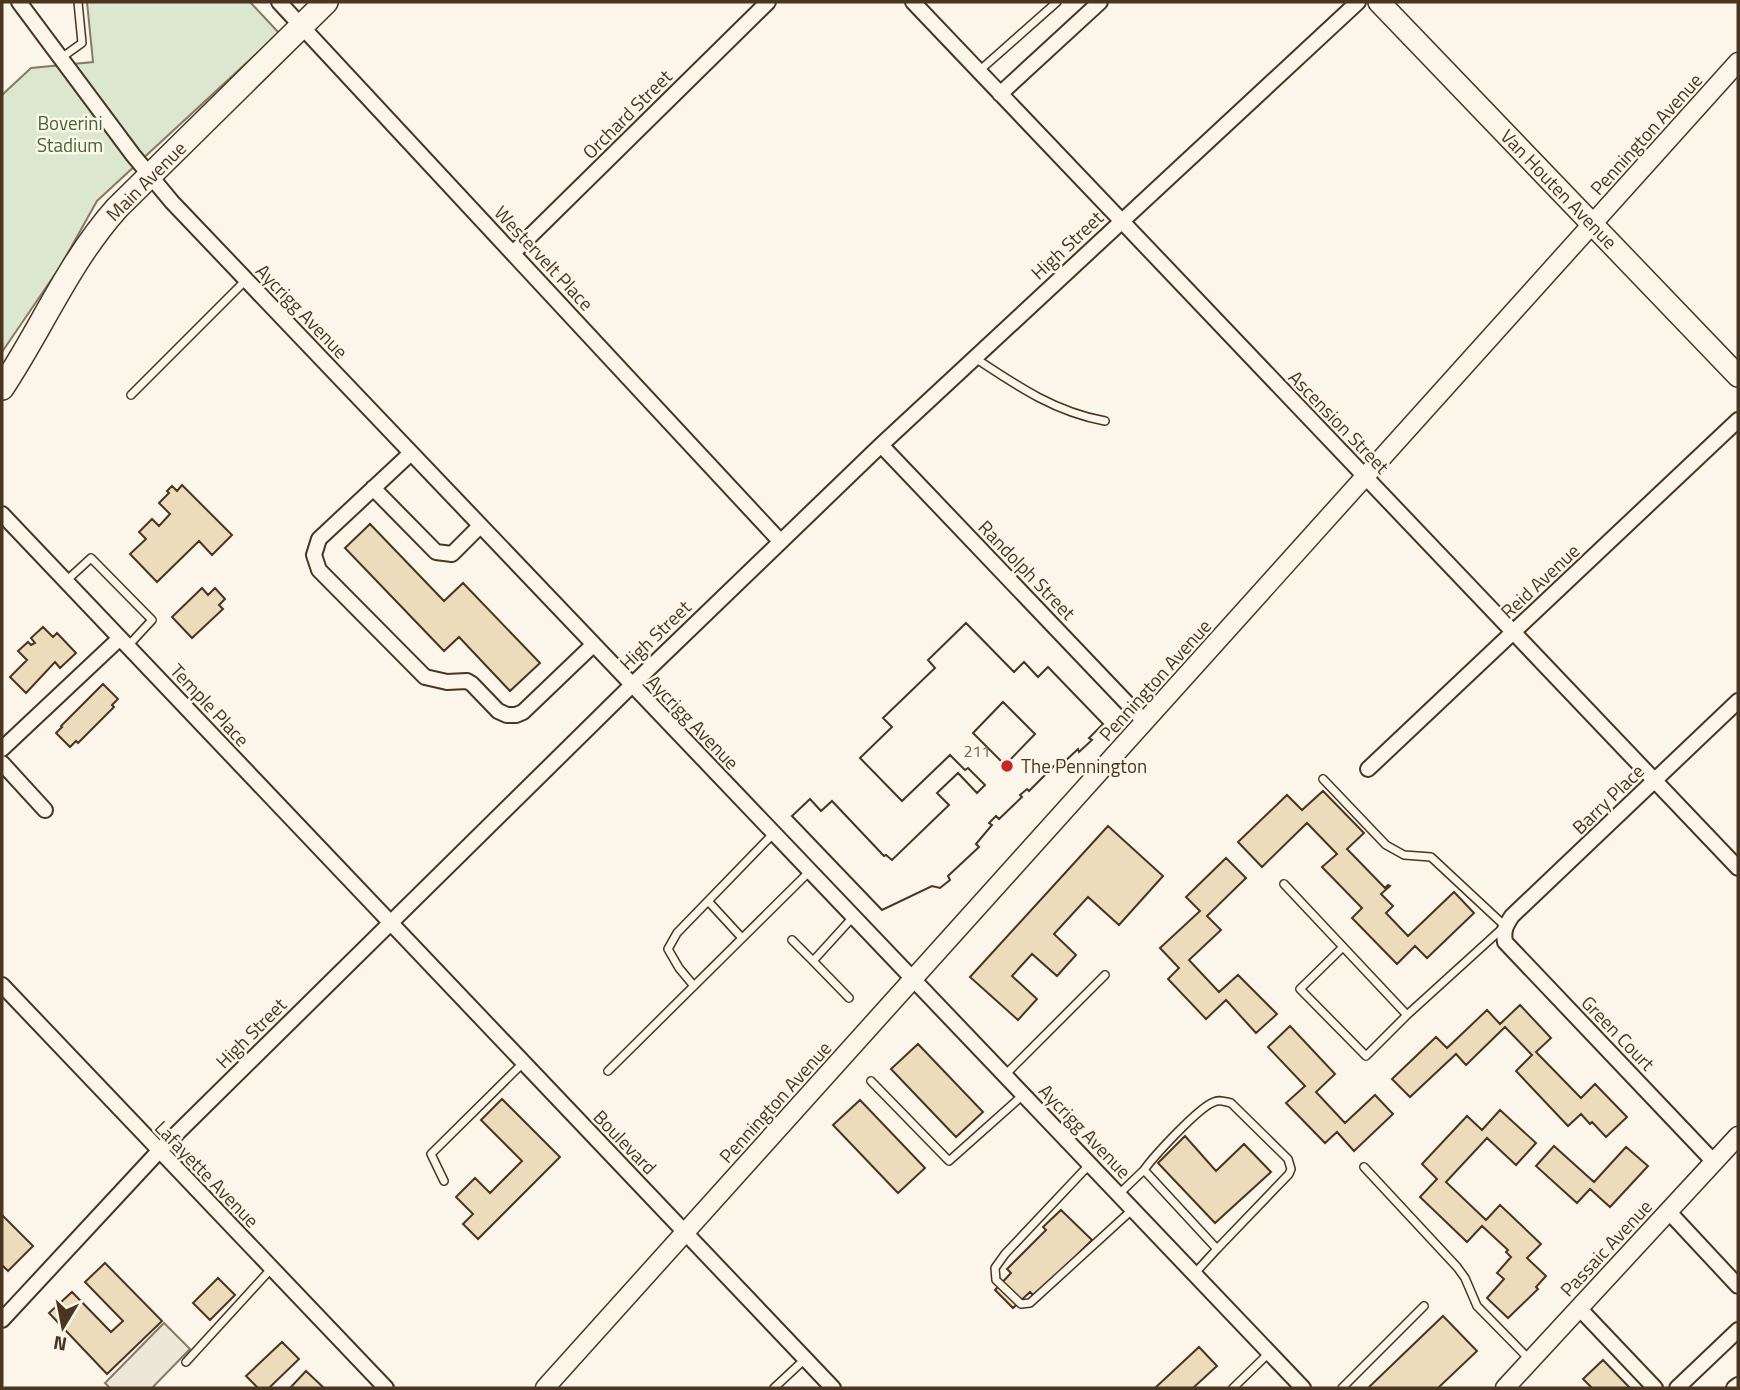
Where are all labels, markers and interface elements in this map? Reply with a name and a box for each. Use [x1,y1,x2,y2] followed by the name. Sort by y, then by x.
[575,62,678,165] street label: Orchard Street
[1583,66,1709,201] street label: Pennington Avenue
[37,108,103,159] park label: Boverini Stadium
[1494,122,1624,255] street label: Van Houten Avenue
[99,134,192,227] street label: Main Avenue
[488,199,601,317] street label: Westervelt Place
[1024,203,1110,286] street label: High Street
[250,257,355,365] street label: Aycrigg Avenue
[1282,363,1397,480] street label: Ascension Street
[972,513,1083,626] street label: Randolph Street
[1494,536,1586,625] street label: Reid Avenue
[612,593,697,676] street label: High Street
[1092,612,1218,747] street label: Pennington Avenue
[164,656,257,753] street label: Temple Place
[641,668,746,776] street label: Aycrigg Avenue
[964,739,990,763] house number: 211
[1021,751,1147,780] place label: The Pennington
[1565,757,1650,841] street label: Barry Place
[999,758,1015,774] marker: The Pennington
[1575,988,1662,1077] street label: Green Court
[209,990,293,1075] street label: High Street
[712,1034,838,1169] street label: Pennington Avenue
[1033,1077,1138,1185] street label: Aycrigg Avenue
[587,1103,664,1181] street label: Boulevard
[148,1113,266,1234] street label: Lafayette Avenue
[1553,1192,1659,1303] street label: Passaic Avenue
[28,1292,98,1362] north arrow
[51,1329,69,1360] text: N

